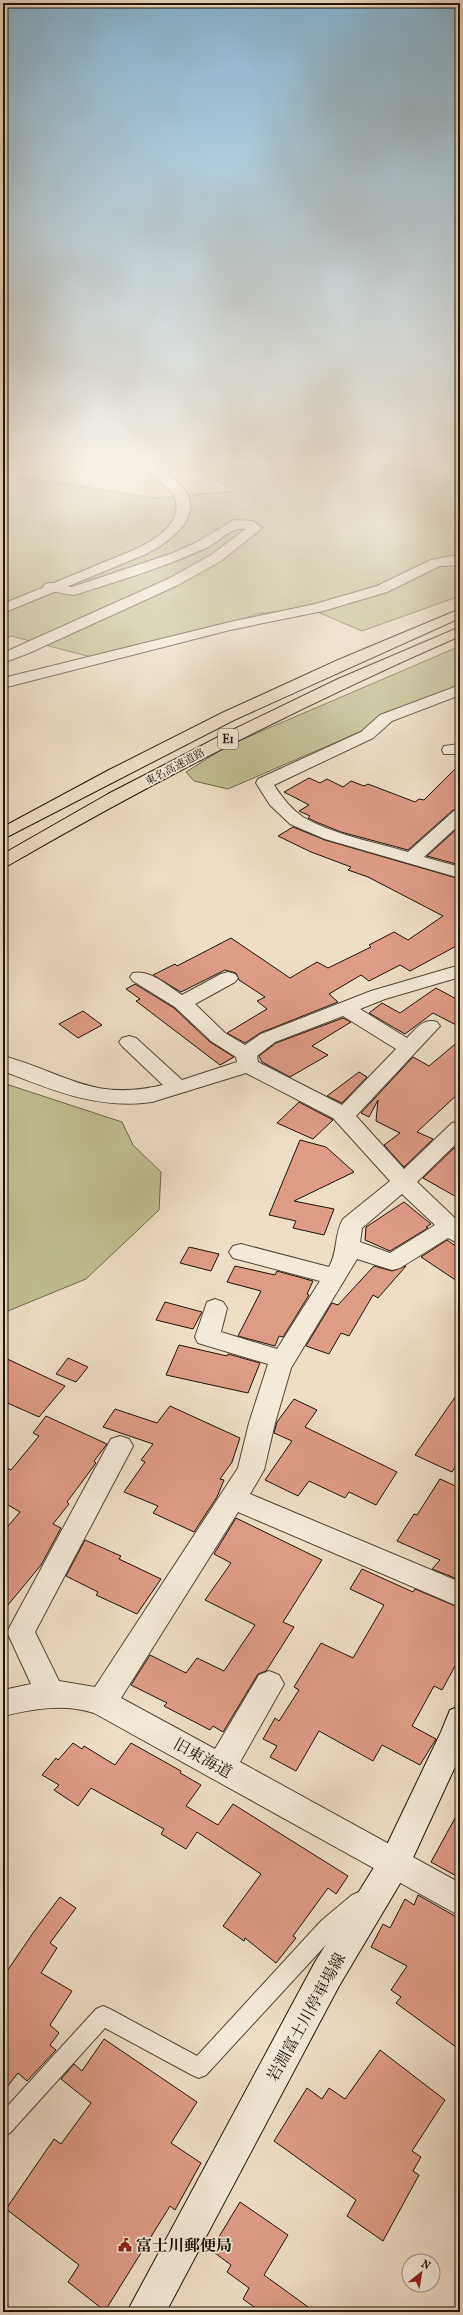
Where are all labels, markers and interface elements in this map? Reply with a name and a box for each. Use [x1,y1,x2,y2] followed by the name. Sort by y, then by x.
[218,729,238,749] road number: E1
[143,746,207,788] street label: 東名高速道路
[170,1734,236,1782] street label: 旧東海道
[263,1949,349,2085] street label: 岩淵富士川停車場線
[136,2236,232,2255] place label: 富士川郵便局
[117,2237,133,2253] public building icon: 富士川郵便局
[401,2253,441,2293] north arrow
[419,2257,433,2273] text: N

